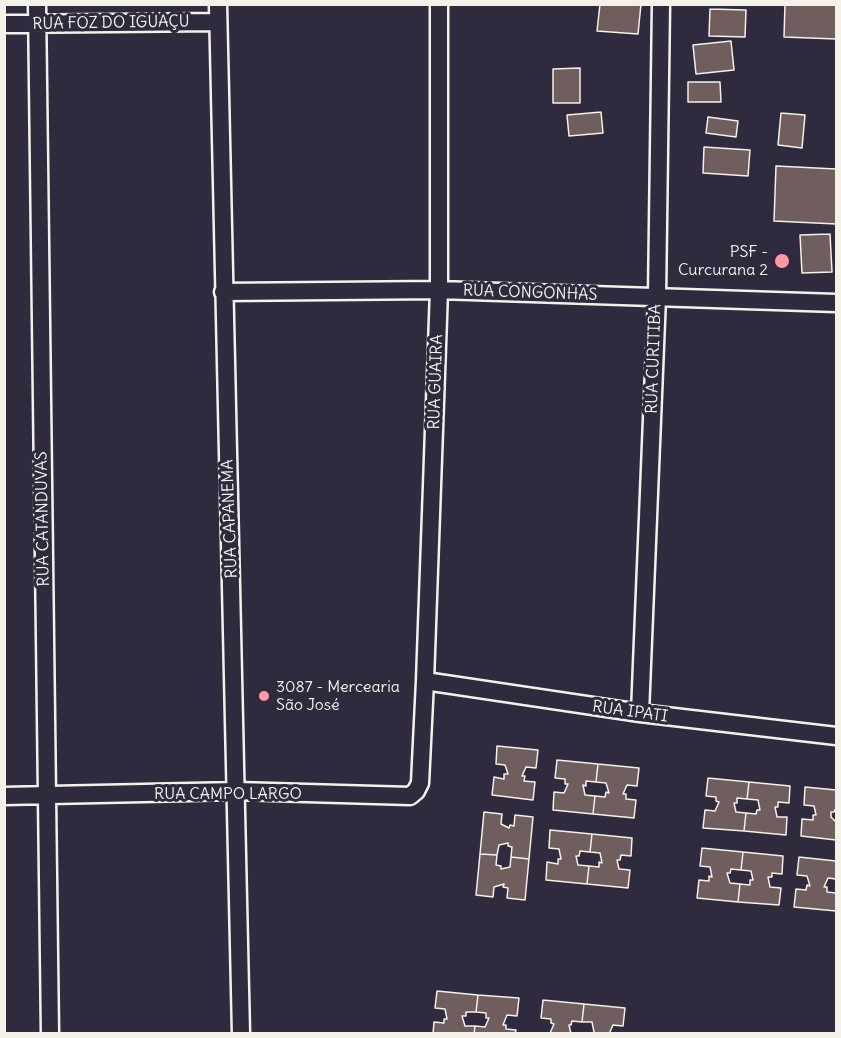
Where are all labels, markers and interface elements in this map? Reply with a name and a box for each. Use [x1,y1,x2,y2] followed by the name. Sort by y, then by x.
[32,12,190,34] street label: RUA FOZ DO IGUAÇU
[678,242,768,280] place label: PSF - Curcurana 2
[773,252,791,270] marker: PSF - Curcurana 2
[462,281,598,305] street label: RUA CONGONHAS
[642,304,666,414] street label: RUA CURITIBA
[425,334,447,430] street label: RUA GUAIRA
[32,451,54,587] street label: RUA CATANDUVAS
[218,459,242,579] street label: RUA CAPANEMA
[276,677,400,715] place label: 3087 - Mercearia São José
[257,689,271,703] marker: 3087 - Mercearia São José
[591,697,669,727] street label: RUA IPATI
[154,784,302,804] street label: RUA CAMPO LARGO

